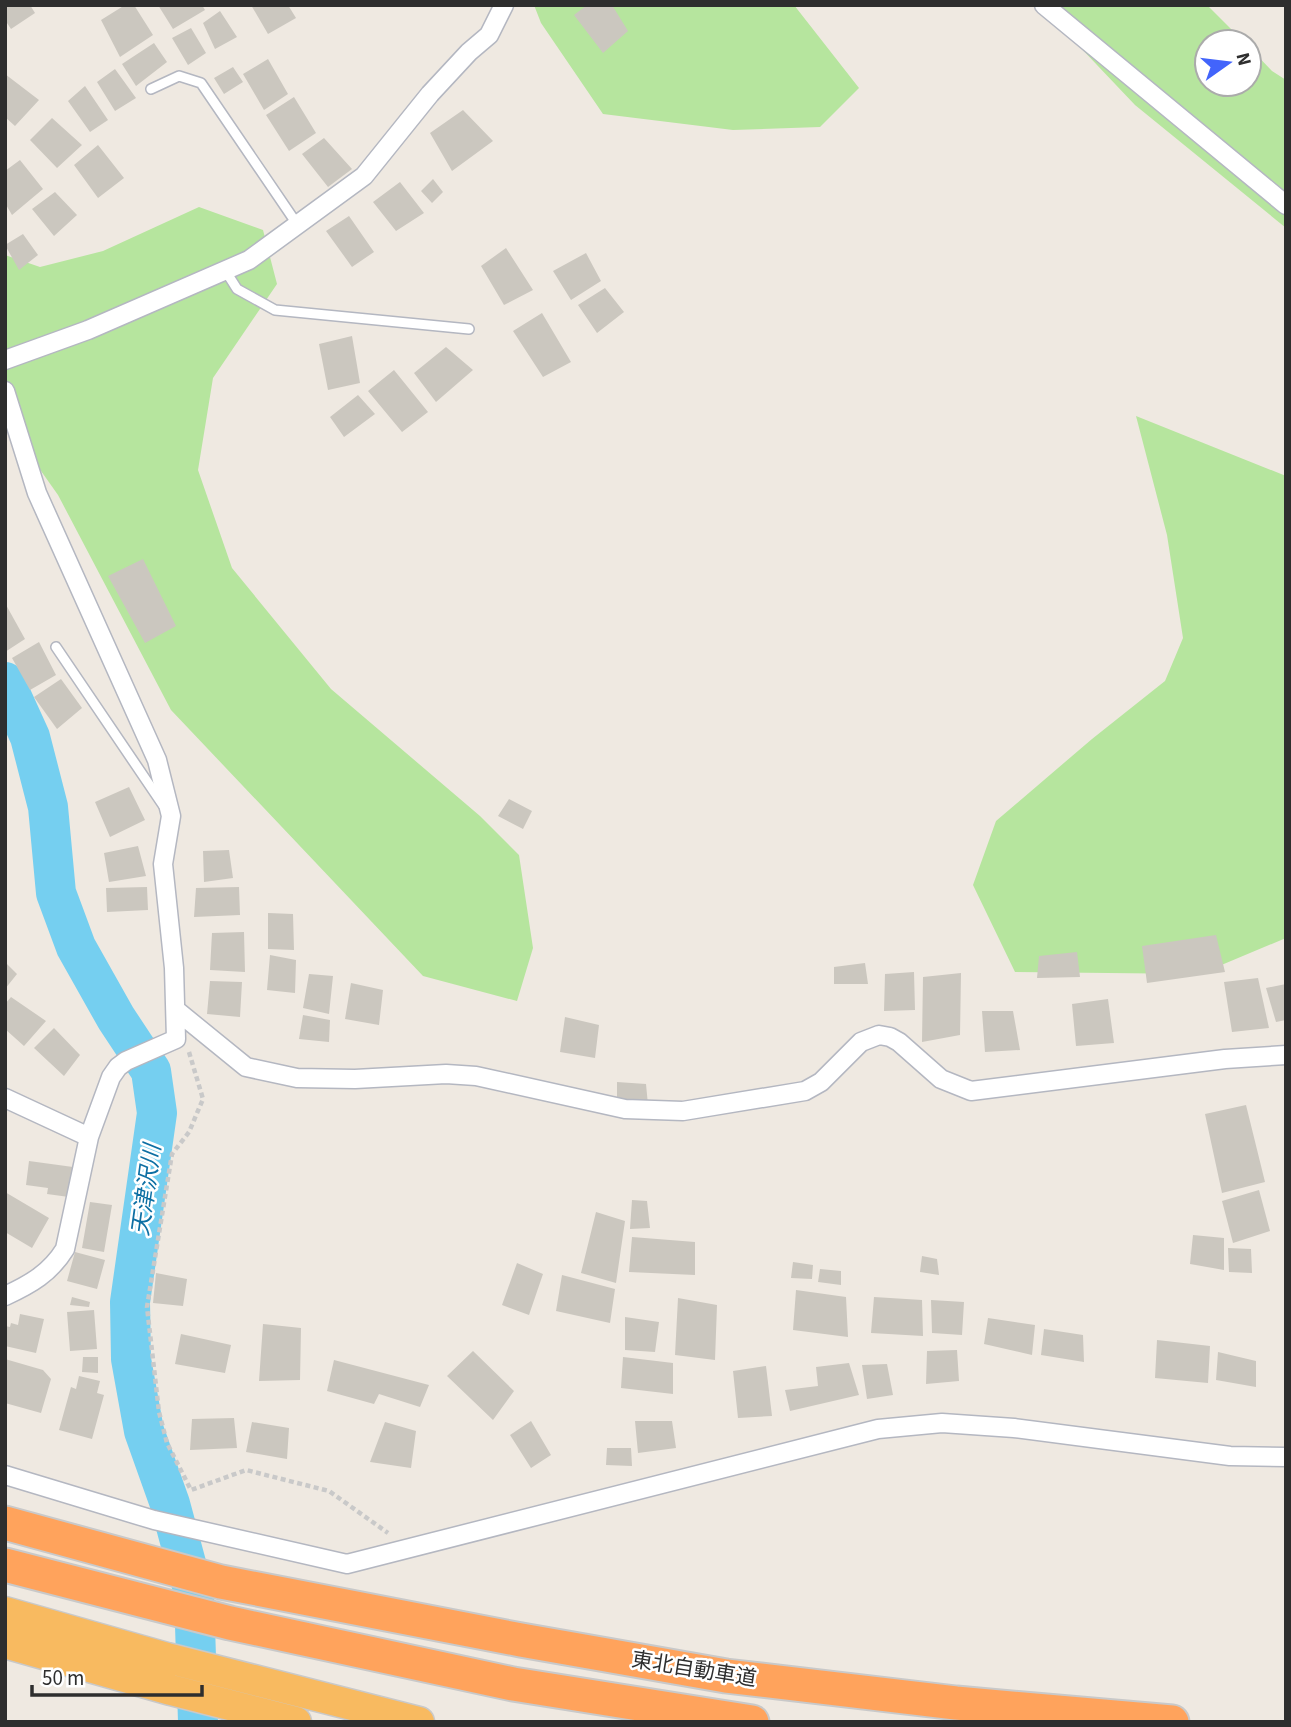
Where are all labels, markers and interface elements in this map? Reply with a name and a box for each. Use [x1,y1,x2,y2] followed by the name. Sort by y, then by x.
[1193,28,1263,98] north arrow
[1228,50,1258,69] text: N
[124,1139,170,1238] water label: 天津沢川
[629,1644,759,1694] street label: 東北自動車道
[32,1654,201,1698] scale bar
[42,1663,84,1693] text: 50 m

